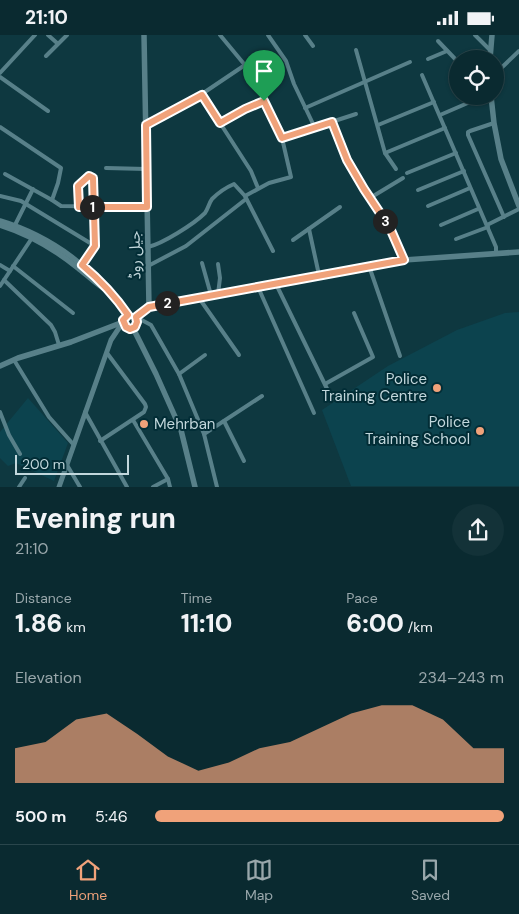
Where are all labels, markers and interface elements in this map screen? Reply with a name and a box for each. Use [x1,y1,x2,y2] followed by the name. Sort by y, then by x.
[25,5,68,30] text: 21:10
[243,50,285,101] pin
[449,50,504,105] map controls
[449,50,504,105] button: locate
[250,57,278,85] icon: arrive
[80,195,104,219] pin: 1
[90,198,95,216] text: 1
[372,209,398,233] pin: 3
[381,212,390,230] text: 3
[125,230,145,280] street label: جیل روڈ
[154,291,180,315] pin: 2
[163,294,172,312] text: 2
[321,369,427,406] place label: Police Training Centre
[431,382,443,394] marker: Police Training Centre
[365,412,470,449] place label: Police Training School
[154,414,215,434] place label: Mehrban
[138,418,150,430] marker: Mehrban
[474,425,486,437] marker: Police Training School
[15,452,129,475] scale bar
[22,455,65,473] text: 200 m
[15,500,176,537] text: Evening run
[452,504,504,556] button: share
[15,538,48,559] text: 21:10
[15,589,72,607] text: Distance
[181,589,212,607] text: Time
[346,589,378,607] text: Pace
[15,607,62,640] text: 1.86
[181,607,232,640] text: 11:10
[346,607,404,640] text: 6:00
[62,618,86,636] text: km
[404,618,433,636] text: /km
[15,667,82,688] text: Elevation
[418,667,504,688] text: 234–243 m
[15,806,66,827] text: 500 m
[95,806,128,827] text: 5:46
[69,856,107,904] tab: Home
[245,856,273,904] tab: Map
[411,856,450,904] tab: Saved

